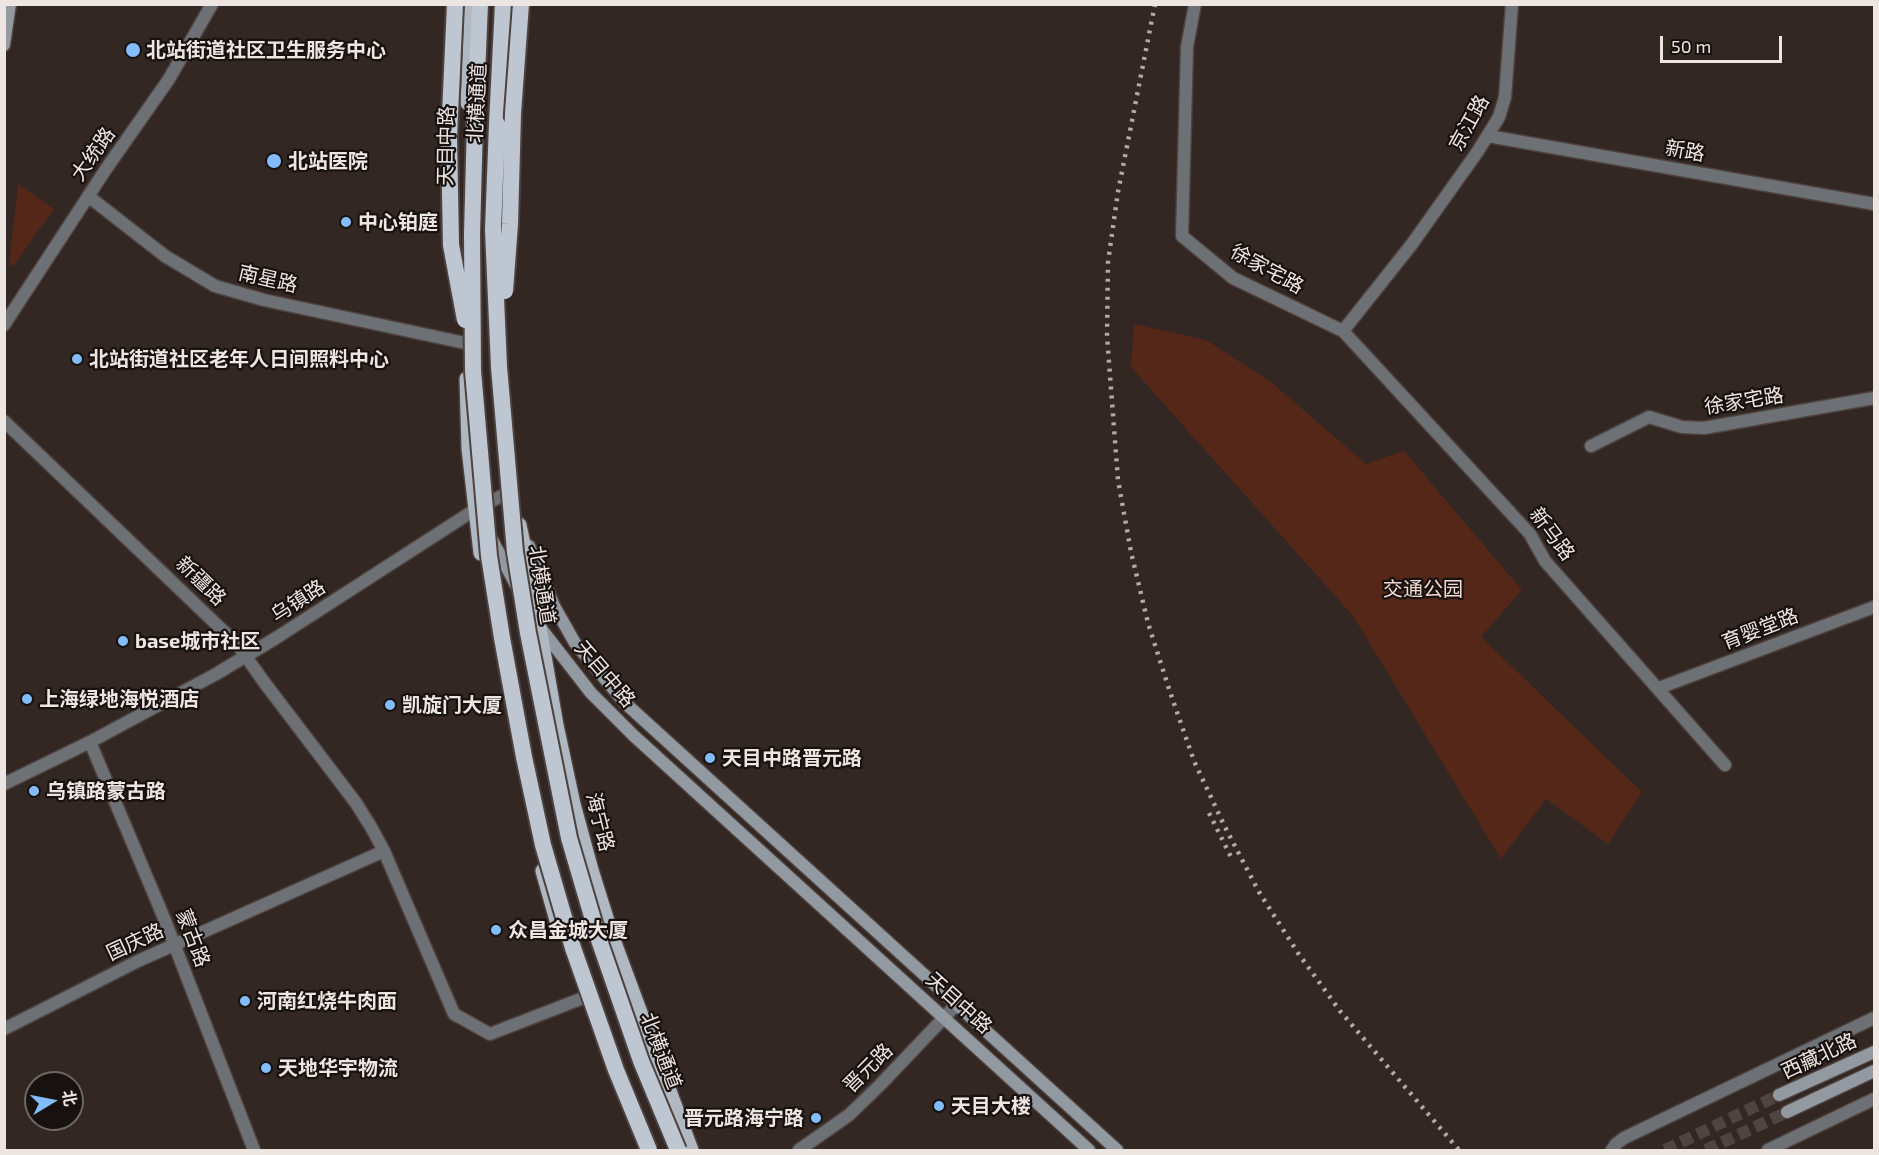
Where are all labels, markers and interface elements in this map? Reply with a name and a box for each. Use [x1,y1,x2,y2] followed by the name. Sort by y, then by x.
[1663,24,1784,62] scale bar
[1671,35,1711,57] text: 50 m
[146,38,386,62] place label: 北站街道社区卫生服务中心
[124,41,142,59] marker: 北站街道社区卫生服务中心
[463,62,491,144] street label: 北横通道
[1444,91,1494,155] street label: 京江路
[433,106,459,186] street label: 天目中路
[66,123,120,185] street label: 大统路
[1663,136,1707,166] street label: 新路
[288,149,368,173] place label: 北站医院
[265,152,283,170] marker: 北站医院
[358,210,438,234] place label: 中心铂庭
[339,215,353,229] marker: 中心铂庭
[1226,239,1308,299] street label: 徐家宅路
[236,261,300,297] street label: 南星路
[89,347,389,371] place label: 北站街道社区老年人日间照料中心
[70,352,84,366] marker: 北站街道社区老年人日间照料中心
[1703,383,1785,419] street label: 徐家宅路
[1524,503,1580,565] street label: 新马路
[524,544,560,626] street label: 北横通道
[171,552,231,610] street label: 新疆路
[266,575,330,627] street label: 乌镇路
[1383,577,1463,601] park label: 交通公园
[1718,603,1802,655] street label: 育婴堂路
[135,629,260,653] place label: base城市社区
[116,634,130,648] marker: base城市社区
[570,636,640,712] street label: 天目中路
[39,687,199,711] place label: 上海绿地海悦酒店
[20,692,34,706] marker: 上海绿地海悦酒店
[402,693,502,717] place label: 凯旋门大厦
[383,698,397,712] marker: 凯旋门大厦
[722,746,862,770] place label: 天目中路晋元路
[703,751,717,765] marker: 天目中路晋元路
[46,779,166,803] place label: 乌镇路蒙古路
[27,784,41,798] marker: 乌镇路蒙古路
[581,790,619,854] street label: 海宁路
[171,906,215,970] street label: 蒙古路
[103,918,167,966] street label: 国庆路
[508,918,628,942] place label: 众昌金城大厦
[489,923,503,937] marker: 众昌金城大厦
[921,967,997,1039] street label: 天目中路
[257,989,397,1013] place label: 河南红烧牛肉面
[238,994,252,1008] marker: 河南红烧牛肉面
[635,1009,687,1093] street label: 北横通道
[1778,1028,1860,1084] street label: 西藏北路
[838,1038,898,1098] street label: 晋元路
[278,1056,398,1080] place label: 天地华宇物流
[259,1061,273,1075] marker: 天地华宇物流
[24,1071,84,1131] north arrow
[60,1089,81,1108] text: 北
[951,1094,1031,1118] place label: 天目大楼
[932,1099,946,1113] marker: 天目大楼
[684,1106,804,1130] place label: 晋元路海宁路
[809,1111,823,1125] marker: 晋元路海宁路

